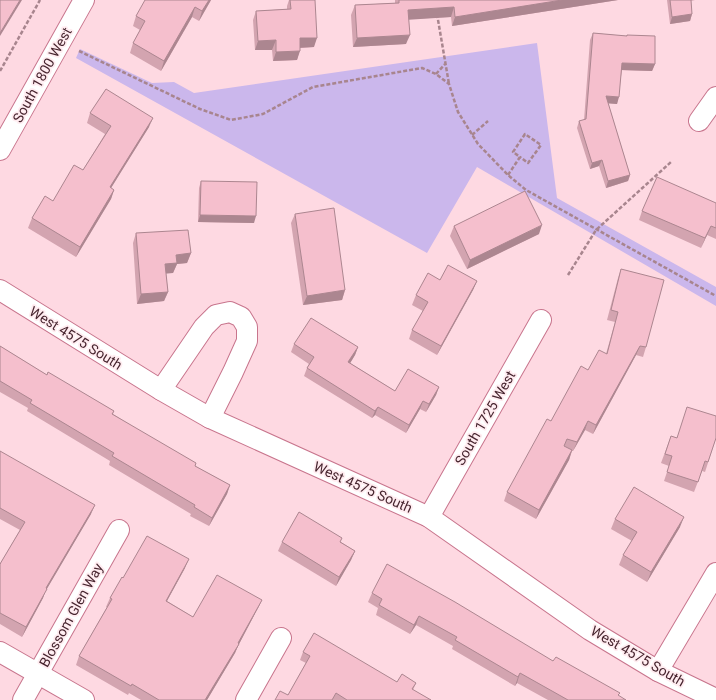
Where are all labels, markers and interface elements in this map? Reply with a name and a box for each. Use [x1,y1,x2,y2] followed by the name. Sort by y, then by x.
[9,24,75,125] street label: South 1800 West
[27,303,125,373] street label: West 4575 South
[452,368,519,468] street label: South 1725 West
[311,458,415,516] street label: West 4575 South
[36,560,106,670] street label: Blossom Glen Way
[588,623,688,689] street label: West 4575 South

